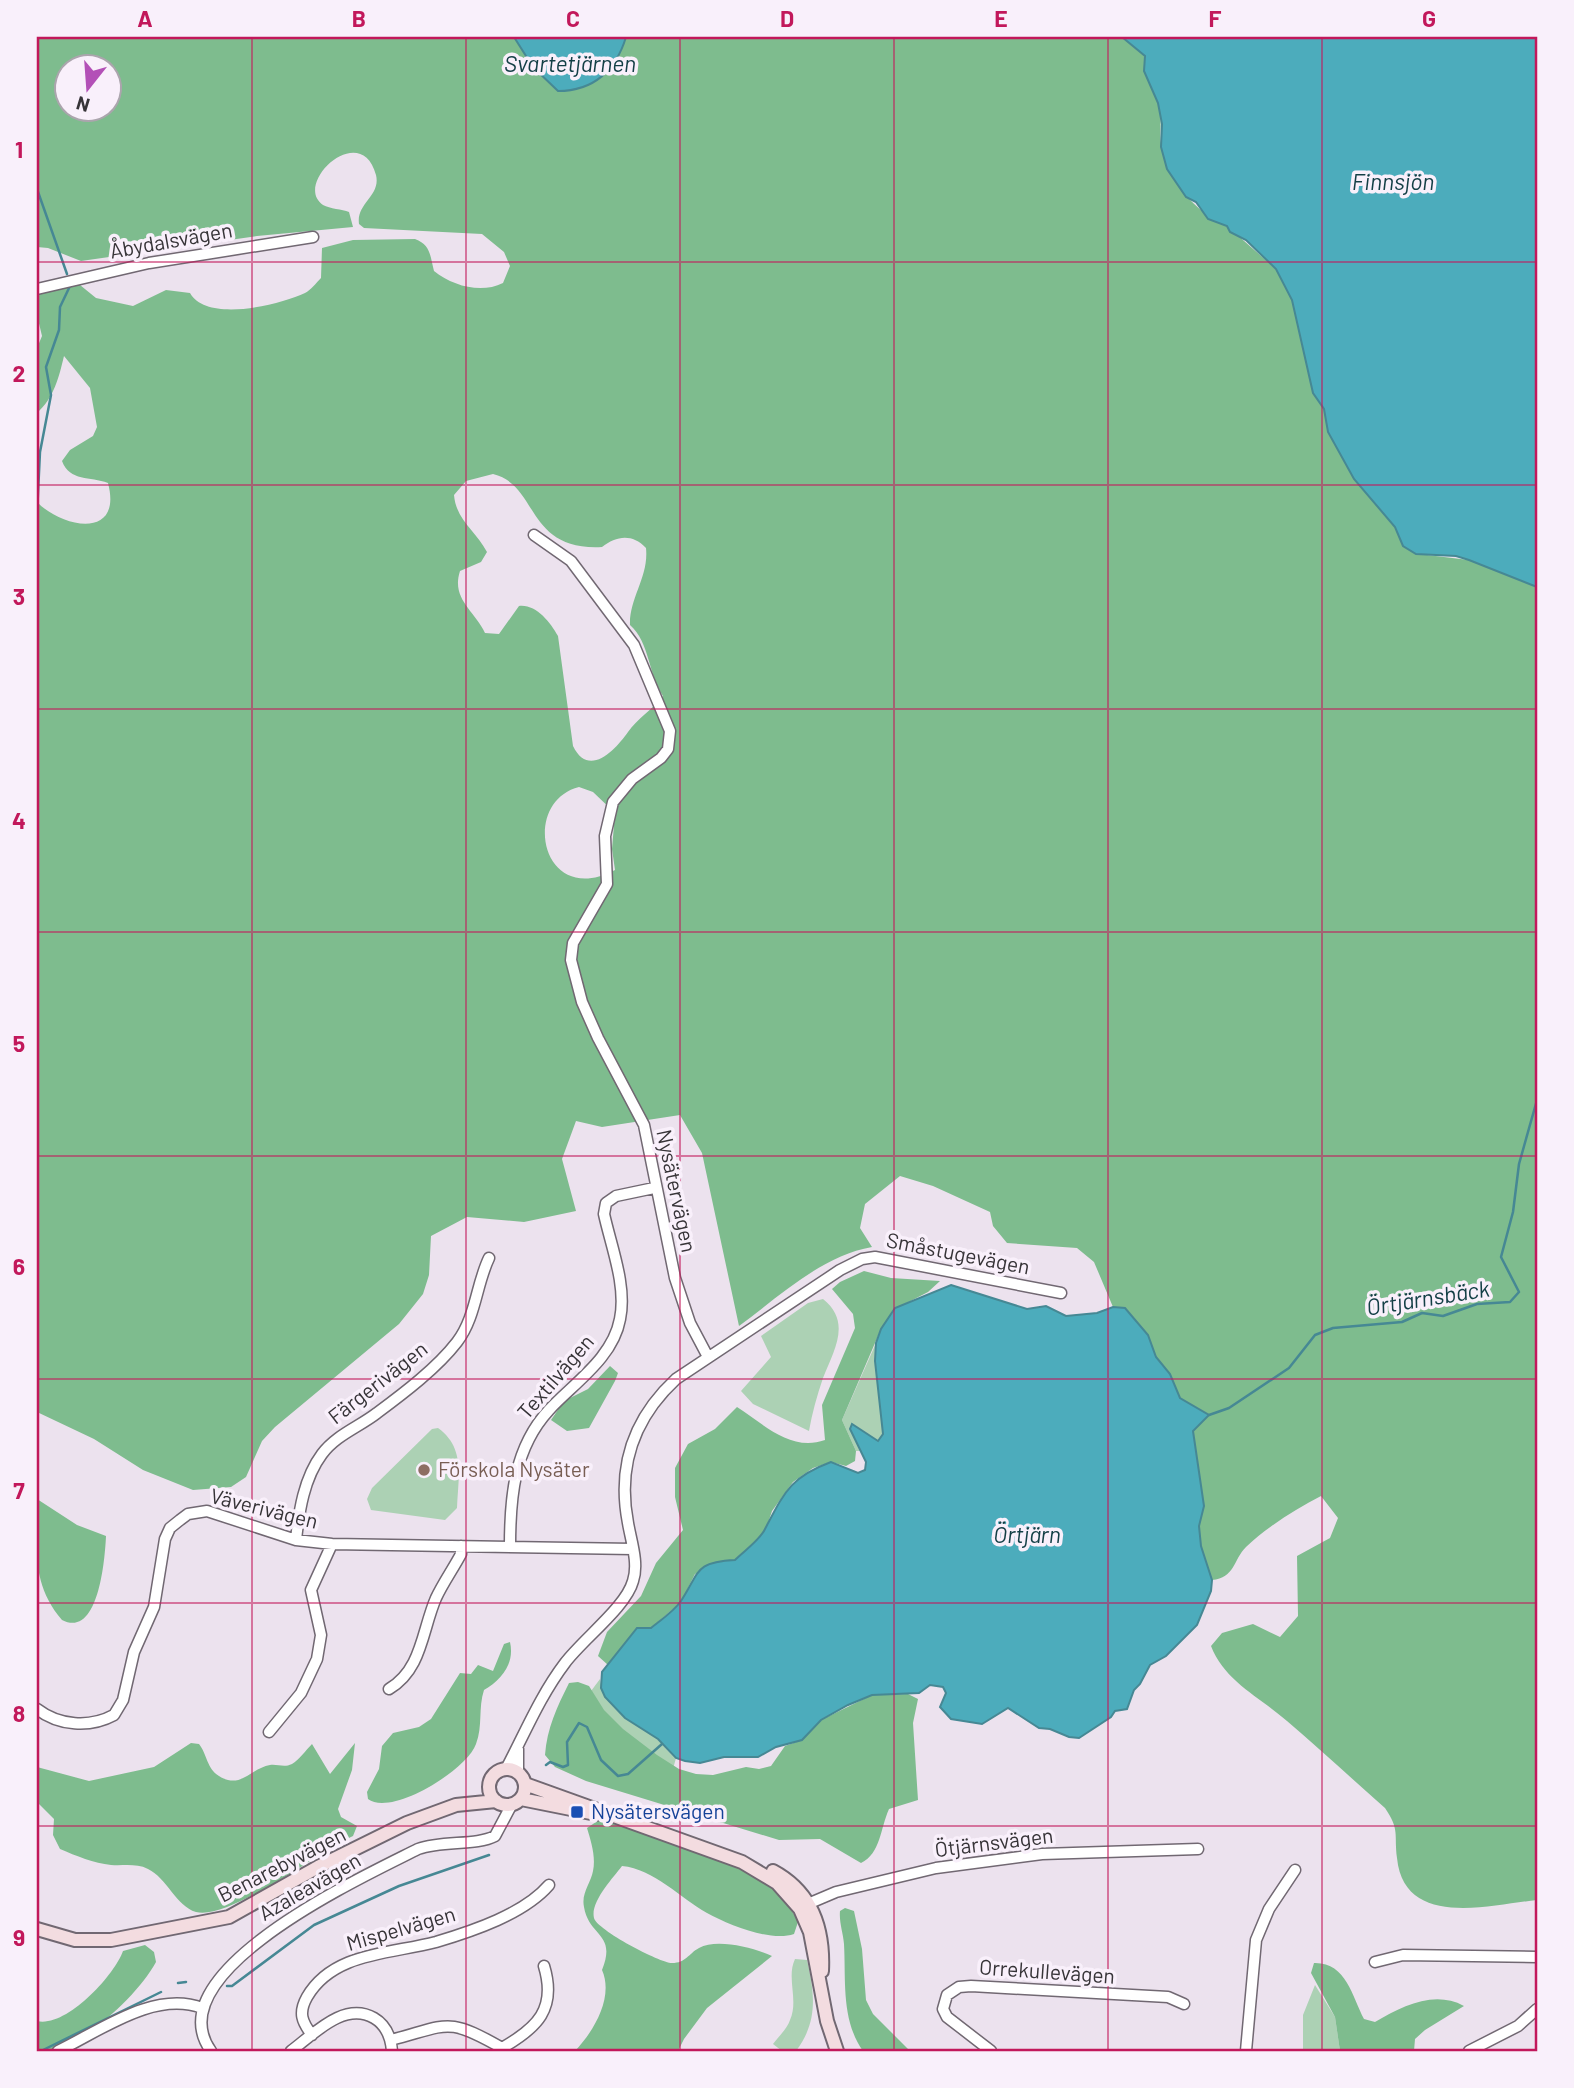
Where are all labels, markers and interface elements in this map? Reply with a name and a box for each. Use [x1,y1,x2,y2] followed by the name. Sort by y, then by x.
[137,4,153,32] text: A
[352,4,366,32] text: B
[566,4,580,32] text: C
[780,4,794,32] text: D
[994,4,1008,32] text: E
[1209,4,1222,32] text: F
[1422,4,1436,32] text: G
[504,49,636,77] water label: Svartetjärnen
[52,52,122,122] north arrow
[73,92,92,118] text: N
[15,135,23,163] text: 1
[1352,167,1434,195] water label: Finnsjön
[107,216,234,263] street label: Åbydalsvägen
[13,359,25,387] text: 2
[13,582,25,610] text: 3
[12,806,26,834] text: 4
[13,1029,25,1057] text: 5
[652,1127,703,1254] street label: Nysätervägen
[884,1226,1032,1279] street label: Småstugevägen
[13,1252,25,1280] text: 6
[1364,1273,1491,1321] water label: Örtjärnsbäck
[512,1329,598,1423] street label: Textilvägen
[322,1335,432,1428] street label: Färgerivägen
[438,1456,590,1481] place label: Förskola Nysäter
[416,1462,432,1478] marker: Förskola Nysäter
[13,1476,25,1504] text: 7
[208,1482,321,1533] street label: Väverivägen
[993,1520,1061,1548] water label: Örtjärn
[13,1699,25,1727] text: 8
[591,1798,725,1823] place label: Nysätersvägen
[569,1804,585,1820] marker: Nysätersvägen
[213,1821,350,1907] street label: Benarebyvägen
[933,1822,1054,1861] street label: Ötjärnsvägen
[254,1846,365,1925] street label: Azaleavägen
[343,1900,458,1955] street label: Mispelvägen
[13,1923,25,1951] text: 9
[978,1953,1116,1988] street label: Orrekullevägen

